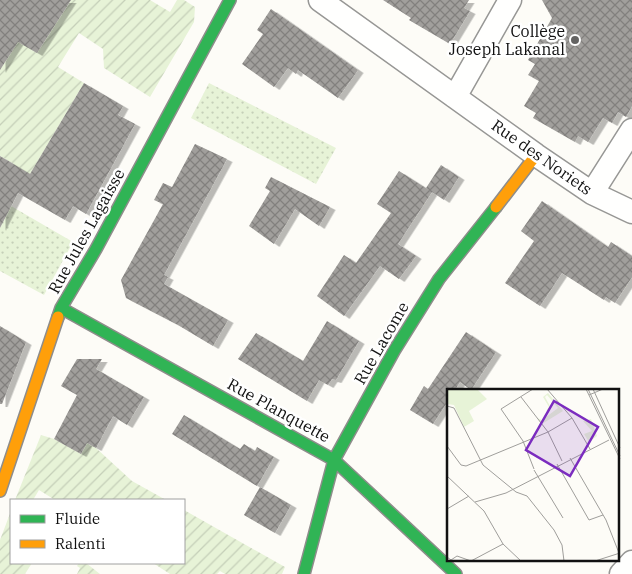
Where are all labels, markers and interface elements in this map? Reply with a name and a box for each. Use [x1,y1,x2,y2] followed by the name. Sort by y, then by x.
[449,21,565,59] place label: Collège Joseph Lakanal
[569,34,581,46] marker: Collège Joseph Lakanal
[488,115,596,199] street label: Rue des Noriets
[43,165,129,297] street label: Rue Jules Lagaisse
[349,298,413,388] street label: Rue Lacome
[224,374,334,446] street label: Rue Planquette
[447,389,620,562] inset map
[10,499,185,564] legend
[55,509,100,528] text: Fluide
[55,534,106,553] text: Ralenti

